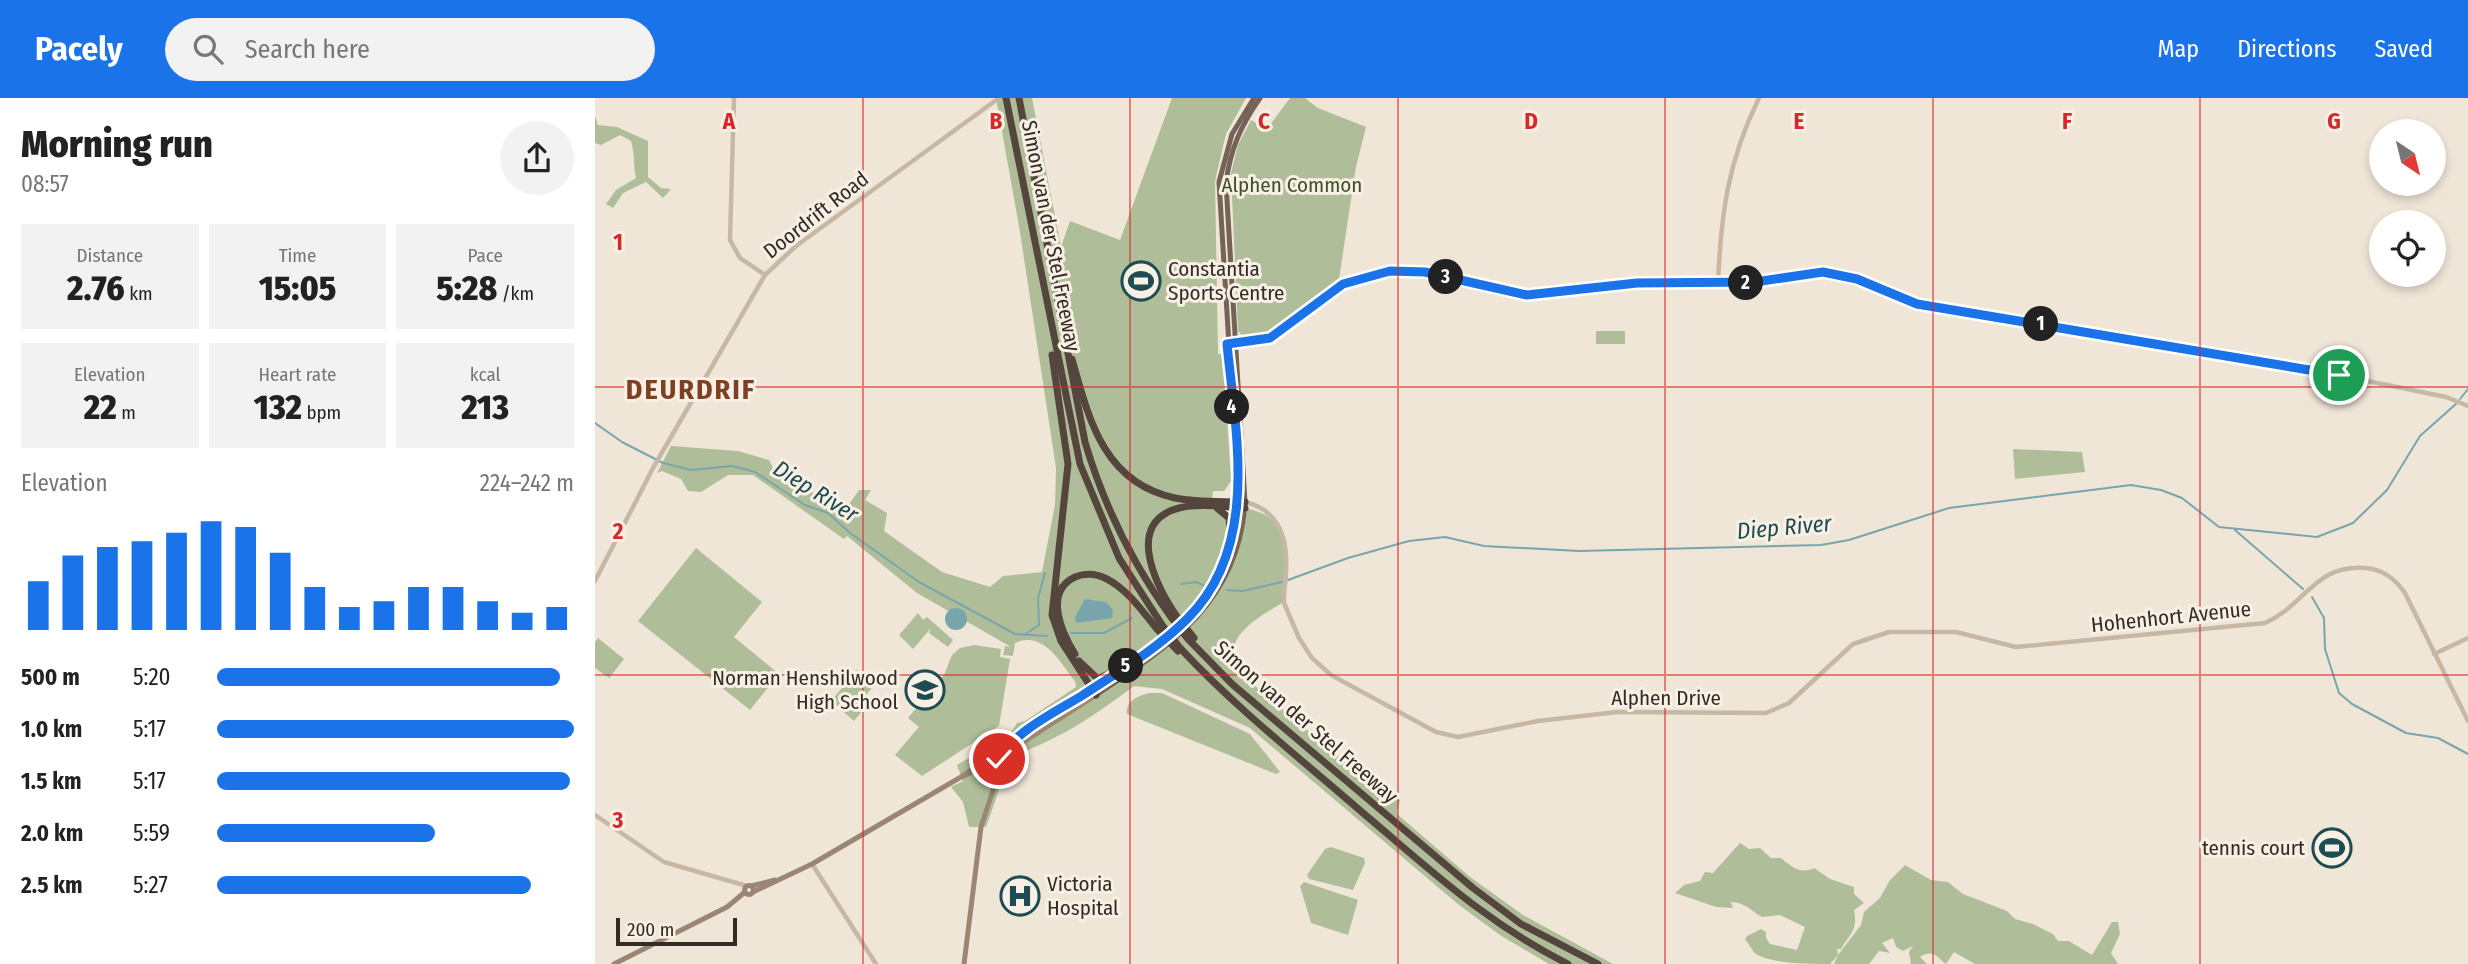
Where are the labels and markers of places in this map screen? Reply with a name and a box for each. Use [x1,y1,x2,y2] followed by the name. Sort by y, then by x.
[1168,256,1284,306] place label: Constantia Sports Centre
[1120,260,1162,302] sports icon: Constantia Sports Centre
[1429,260,1463,294] pin: 3
[1729,266,1763,300] pin: 2
[2023,306,2059,342] pin: 1
[2309,345,2369,405] pin
[1215,390,1249,424] pin: 4
[1109,648,1143,684] pin: 5
[712,665,898,715] place label: Norman Henshilwood High School
[904,669,946,711] school or university icon: Norman Henshilwood High School
[969,729,1029,789] pin
[2311,827,2353,869] sports icon: tennis court
[2202,835,2305,861] place label: tennis court
[1047,871,1119,921] place label: Victoria Hospital
[999,875,1041,917] hospital icon: Victoria Hospital

